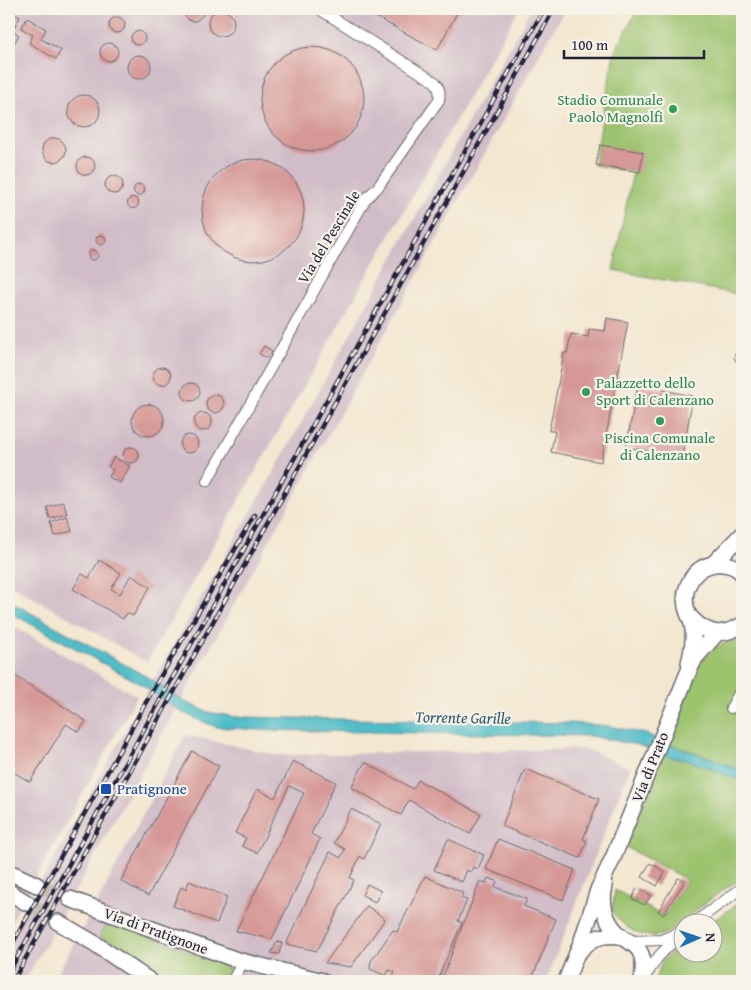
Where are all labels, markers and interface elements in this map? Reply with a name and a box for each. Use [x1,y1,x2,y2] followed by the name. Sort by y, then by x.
[564,28,704,60] scale bar
[571,34,609,55] text: 100 m
[557,89,663,127] place label: Stadio Comunale Paolo Magnolfi
[667,103,679,115] marker: Stadio Comunale Paolo Magnolfi
[292,186,365,287] street label: Via del Pescinale
[596,372,714,410] place label: Palazzetto dello Sport di Calenzano
[580,386,592,398] marker: Palazzetto dello Sport di Calenzano
[654,415,666,427] marker: Piscina Comunale di Calenzano
[605,427,715,465] place label: Piscina Comunale di Calenzano
[415,704,512,730] water label: Torrente Garille
[626,728,673,805] street label: Via di Prato
[117,778,187,799] place label: Pratignone
[99,782,113,796] marker: Pratignone
[101,902,211,959] street label: Via di Pratignone
[674,912,724,962] north arrow
[701,933,721,943] text: N

